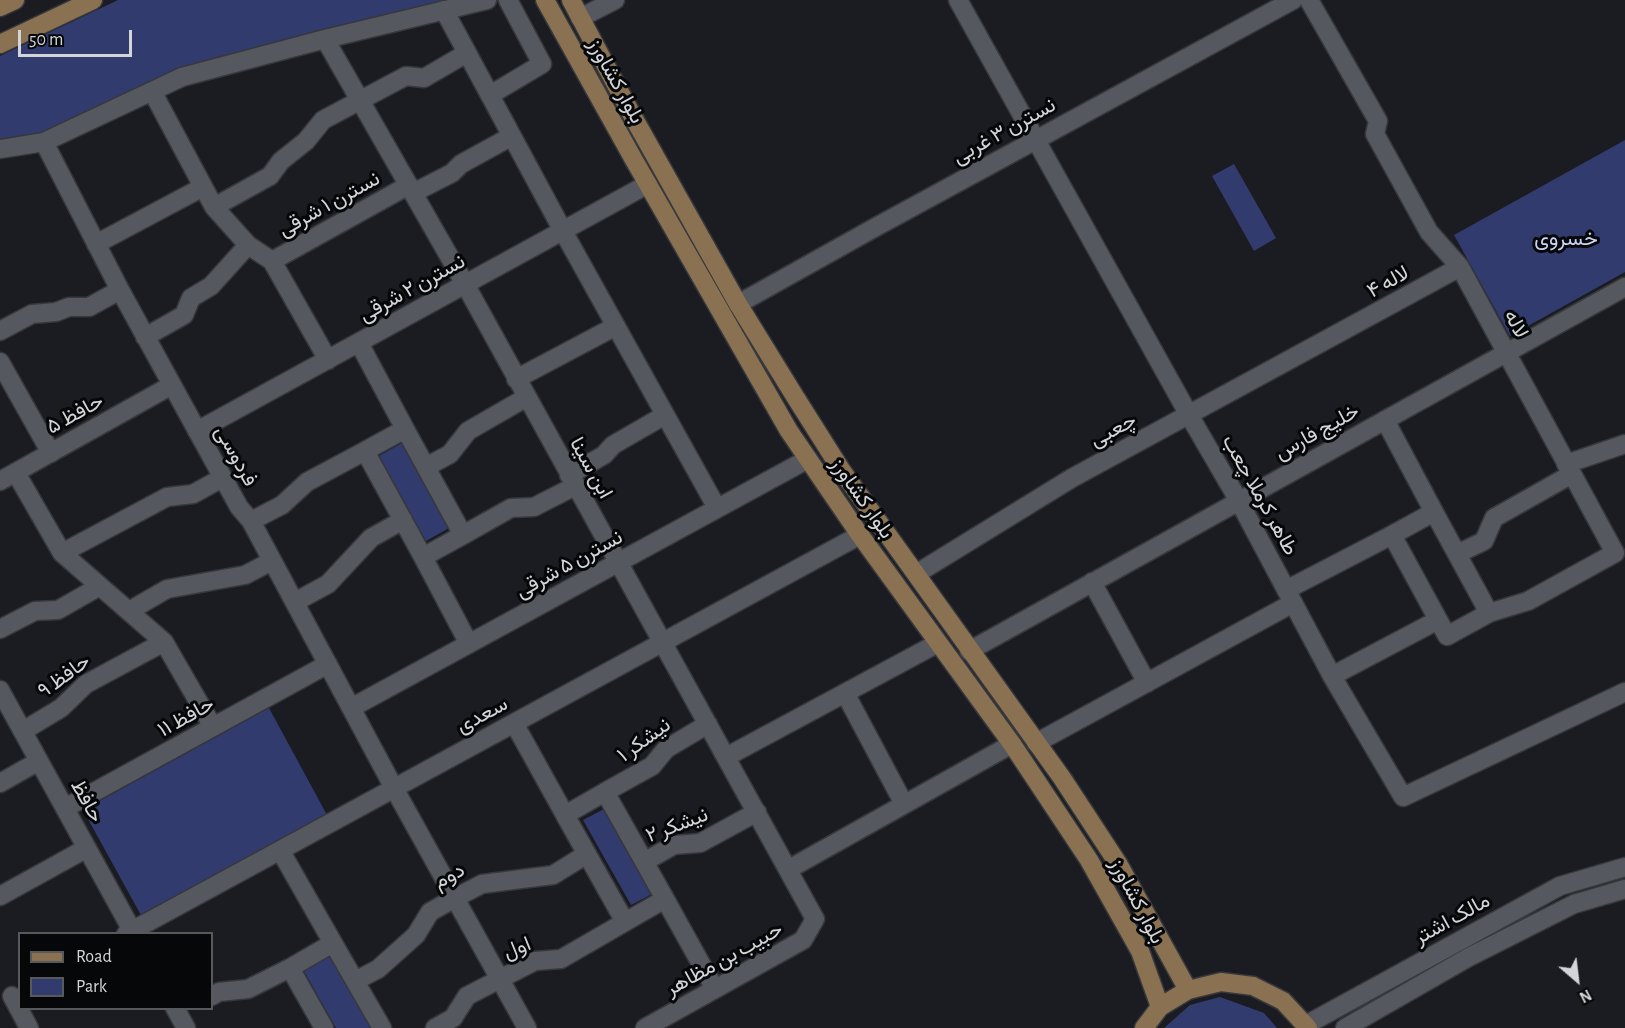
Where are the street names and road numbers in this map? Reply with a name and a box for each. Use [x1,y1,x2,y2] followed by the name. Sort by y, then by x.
[582,34,650,128] street label: بلوار کشاورز
[948,92,1060,170] street label: نسترن ۳ غربی
[274,166,384,242] street label: نسترن ۱ شرقی
[355,249,469,327] street label: نسترن ۲ شرقی
[1363,260,1413,304] street label: لاله ۴
[1498,305,1534,343] street label: لاله
[42,388,108,440] street label: حافظ ۵
[1270,398,1364,466] street label: خلیج فارس
[1085,407,1141,453] street label: چعبی
[209,421,263,491] street label: فردوسی
[1216,430,1304,560] street label: طاهر کرملا چعب
[564,433,618,503] street label: ابن سینا
[825,452,899,544] street label: بلوار کشاورز
[511,524,627,604] street label: نسترن ۵ شرقی
[33,649,95,703] street label: حافظ ۹
[153,691,219,743] street label: حافظ ۱۱
[452,691,512,739] street label: سعدی
[612,712,676,768] street label: نیشکر ۱
[65,775,109,827] street label: حافظ
[642,802,712,848] street label: نیشکر ۲
[1104,854,1170,948] street label: بلوار کشاورز
[429,857,469,895] street label: دوم
[1410,888,1494,950] street label: مالک اشتر
[661,916,787,1002] street label: حبیب بن مظاهر
[499,931,535,965] street label: اول

